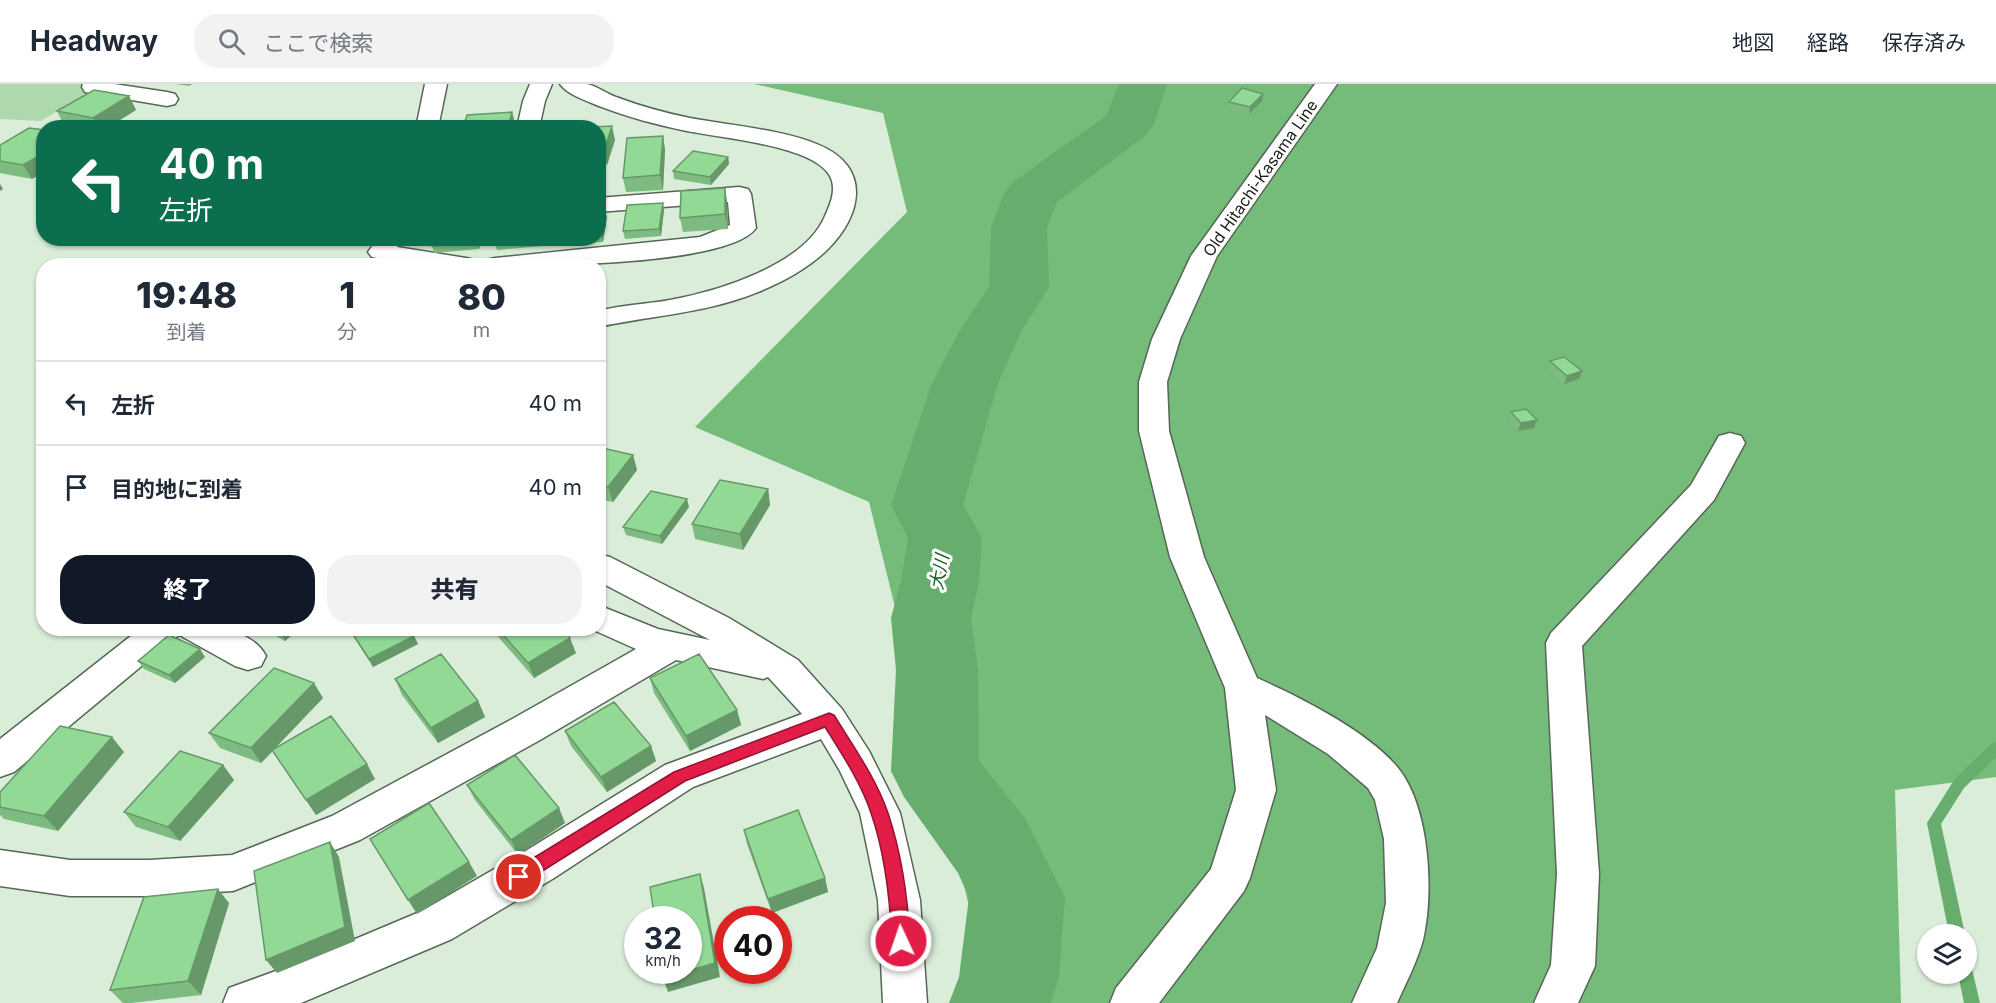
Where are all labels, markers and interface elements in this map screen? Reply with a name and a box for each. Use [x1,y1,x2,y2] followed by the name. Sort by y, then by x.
[194,14,614,68] search box
[30,24,158,58] text: Headway
[215,25,248,58] icon: search
[263,30,373,56] text: ここで検索
[1732,30,1774,55] text: 地図
[1807,30,1849,55] text: 経路
[1882,30,1966,55] text: 保存済み
[1198,96,1322,260] street label: Old Hitachi-Kasama Line
[159,138,264,189] text: 40 m
[60,144,138,222] icon: left
[159,194,213,227] text: 左折
[136,273,237,317] text: 19:48
[339,273,355,317] text: 1
[457,275,506,319] text: 80
[473,318,490,342] text: m
[167,320,207,344] text: 到着
[337,320,357,344] text: 分
[60,387,93,420] icon: left
[528,390,582,416] text: 40 m
[111,392,155,418] text: 左折
[60,471,93,504] icon: arrive
[528,474,582,500] text: 40 m
[111,476,243,502] text: 目的地に到着
[926,550,953,592] water label: 大川
[60,555,315,624] button: 終了
[327,555,582,624] button: 共有
[493,851,544,902] pin
[502,860,535,893] icon: arrive
[714,906,792,984] speed limit sign: 40
[869,909,933,973] position arrow
[644,920,682,956] text: 32
[1917,924,1977,984] map controls
[1917,924,1977,984] button: layers
[645,951,681,970] text: km/h

